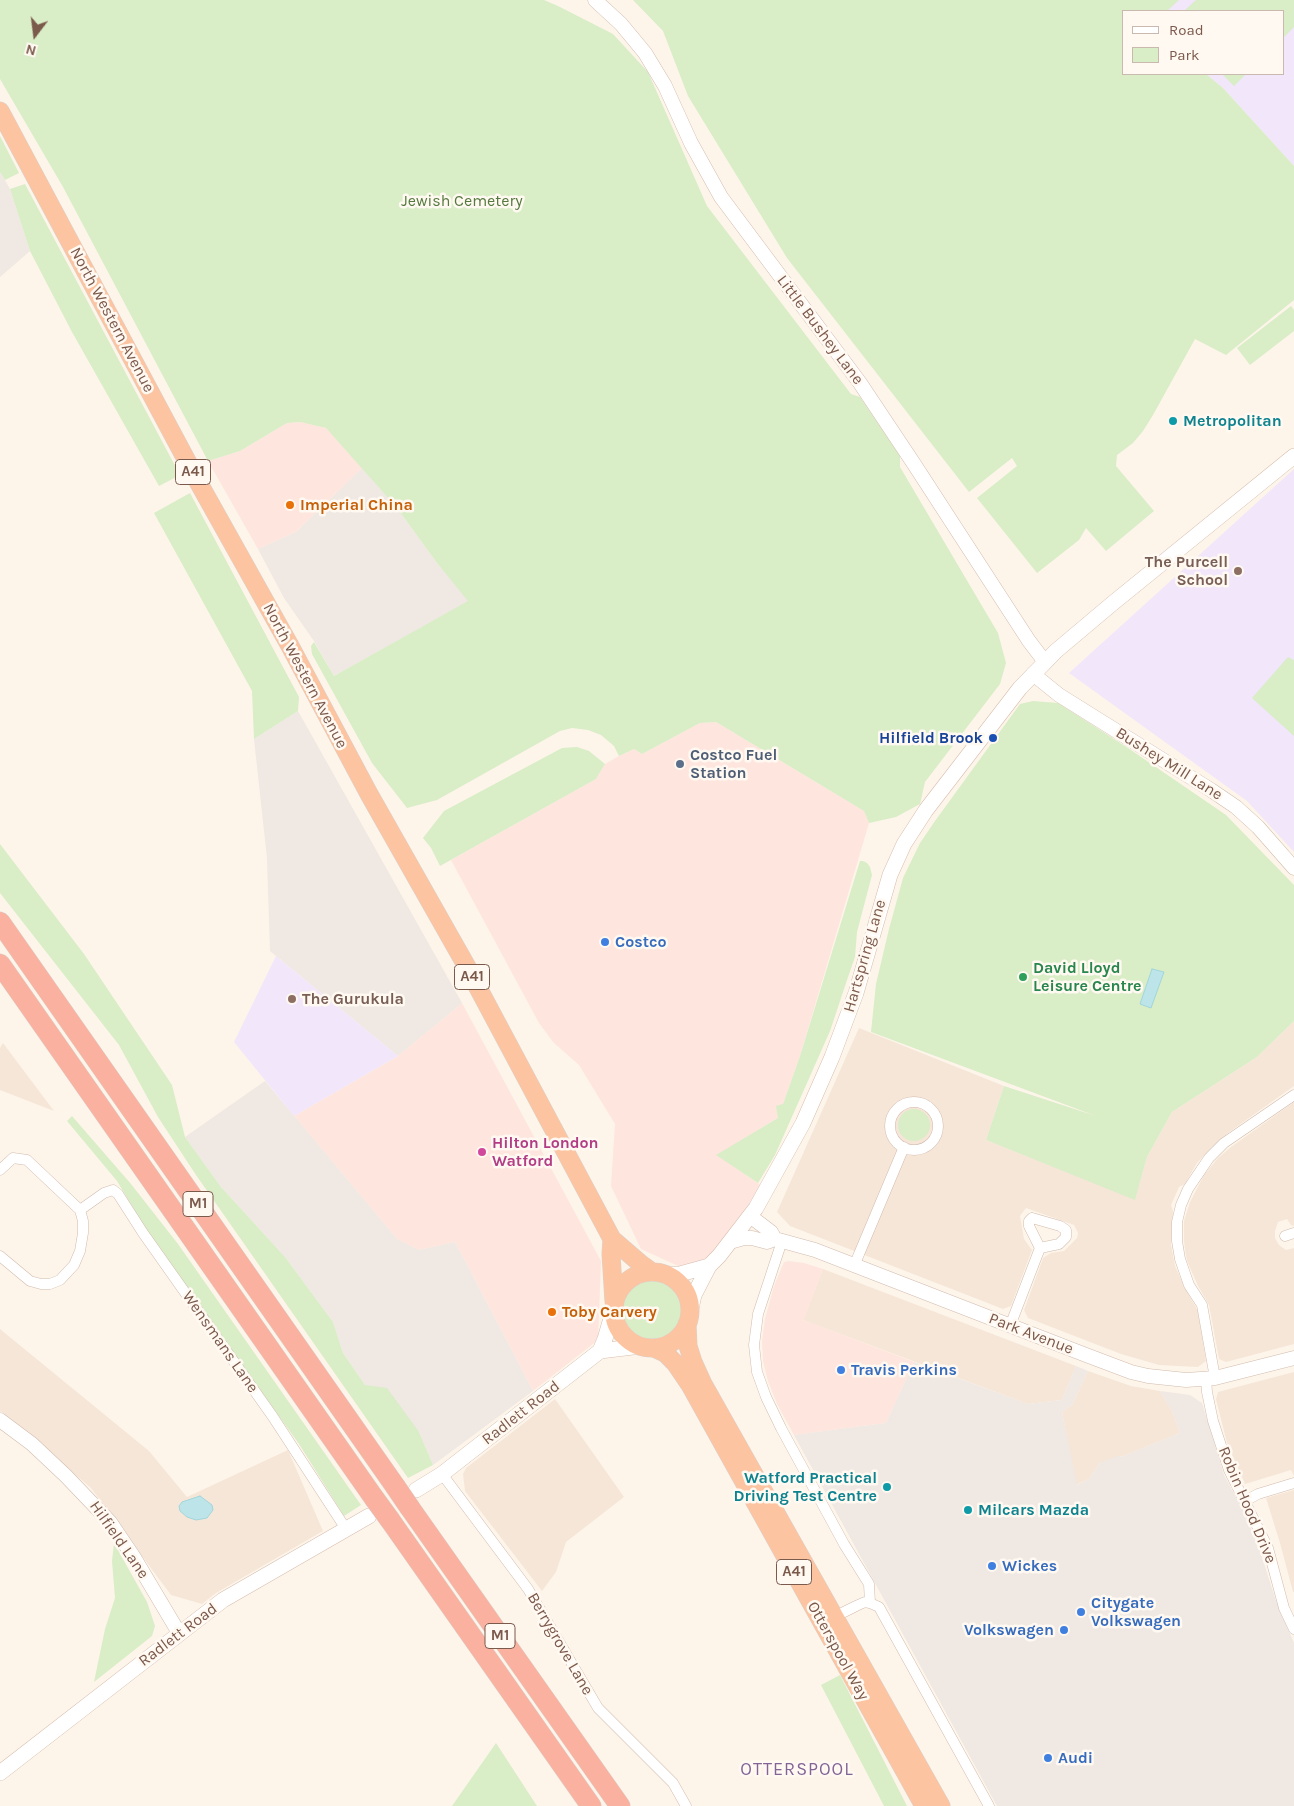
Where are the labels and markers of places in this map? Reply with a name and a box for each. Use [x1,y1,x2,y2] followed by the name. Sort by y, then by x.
[1183,411,1282,431] place label: Metropolitan
[1167,415,1179,427] marker: Metropolitan
[300,495,413,515] place label: Imperial China
[284,499,296,511] marker: Imperial China
[1145,552,1228,590] place label: The Purcell School
[1232,565,1244,577] marker: The Purcell School
[879,728,983,748] place label: Hilfield Brook
[987,732,999,744] marker: Hilfield Brook
[690,745,777,783] place label: Costco Fuel Station
[674,758,686,770] marker: Costco Fuel Station
[615,932,666,952] place label: Costco
[599,936,611,948] marker: Costco
[1033,958,1142,996] place label: David Lloyd Leisure Centre
[1017,971,1029,983] marker: David Lloyd Leisure Centre
[302,989,404,1009] place label: The Gurukula
[286,993,298,1005] marker: The Gurukula
[492,1133,599,1171] place label: Hilton London Watford
[476,1146,488,1158] marker: Hilton London Watford
[562,1302,657,1322] place label: Toby Carvery
[546,1306,558,1318] marker: Toby Carvery
[851,1360,957,1380] place label: Travis Perkins
[835,1364,847,1376] marker: Travis Perkins
[733,1468,877,1506] place label: Watford Practical Driving Test Centre
[881,1481,893,1493] marker: Watford Practical Driving Test Centre
[978,1500,1089,1520] place label: Milcars Mazda
[962,1504,974,1516] marker: Milcars Mazda
[1002,1556,1057,1576] place label: Wickes
[986,1560,998,1572] marker: Wickes
[1091,1593,1181,1631] place label: Citygate Volkswagen
[1075,1606,1087,1618] marker: Citygate Volkswagen
[964,1620,1054,1640] place label: Volkswagen
[1058,1624,1070,1636] marker: Volkswagen
[1058,1748,1093,1768] place label: Audi
[1042,1752,1054,1764] marker: Audi

